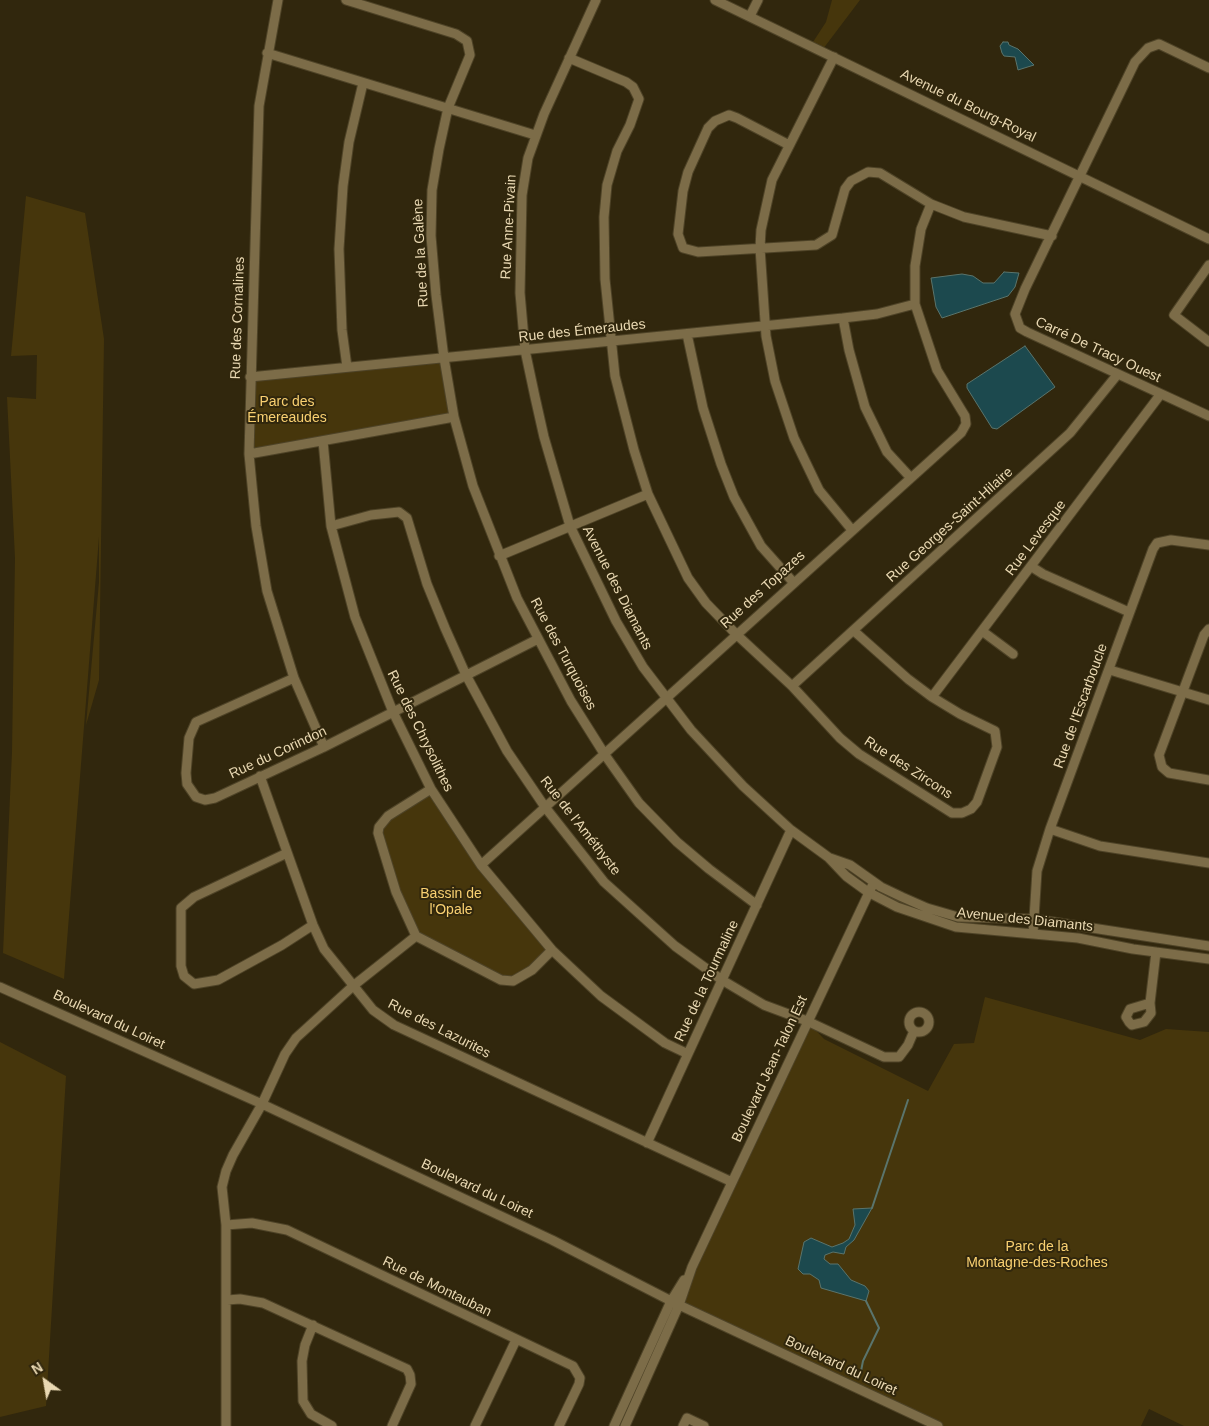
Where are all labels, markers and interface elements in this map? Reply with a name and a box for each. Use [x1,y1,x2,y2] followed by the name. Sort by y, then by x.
[898,66,1038,146] street label: Avenue du Bourg-Royal
[498,174,520,280] street label: Rue Anne-Pivain
[410,198,432,308] street label: Rue de la Galène
[227,256,249,380] street label: Rue des Cornalines
[1033,314,1163,386] street label: Carré De Tracy Ouest
[518,316,646,346] street label: Rue des Émeraudes
[247,394,327,427] park label: Parc des Émereaudes
[883,464,1017,586] street label: Rue Georges-Saint-Hilaire
[1002,497,1070,579] street label: Rue Levesque
[578,523,656,653] street label: Avenue des Diamants
[717,548,809,632] street label: Rue des Topazes
[526,595,600,713] street label: Rue des Turquoises
[1051,641,1111,771] street label: Rue de l'Escarboucle
[383,668,457,794] street label: Rue des Chrysolithes
[226,723,330,783] street label: Rue du Corindon
[861,733,955,803] street label: Rue des Zircons
[536,773,624,879] street label: Rue de l'Améthyste
[420,886,482,919] park label: Bassin de l'Opale
[956,905,1094,935] street label: Avenue des Diamants
[671,917,743,1045] street label: Rue de la Tourmaline
[50,987,168,1053] street label: Boulevard du Loiret
[729,993,811,1145] street label: Boulevard Jean-Talon Est
[385,996,493,1062] street label: Rue des Lazurites
[418,1156,536,1222] street label: Boulevard du Loiret
[966,1239,1108,1272] park label: Parc de la Montagne-des-Roches
[380,1253,494,1321] street label: Rue de Montauban
[782,1333,900,1399] street label: Boulevard du Loiret
[20,1356,70,1406] north arrow
[29,1359,46,1378] text: N

